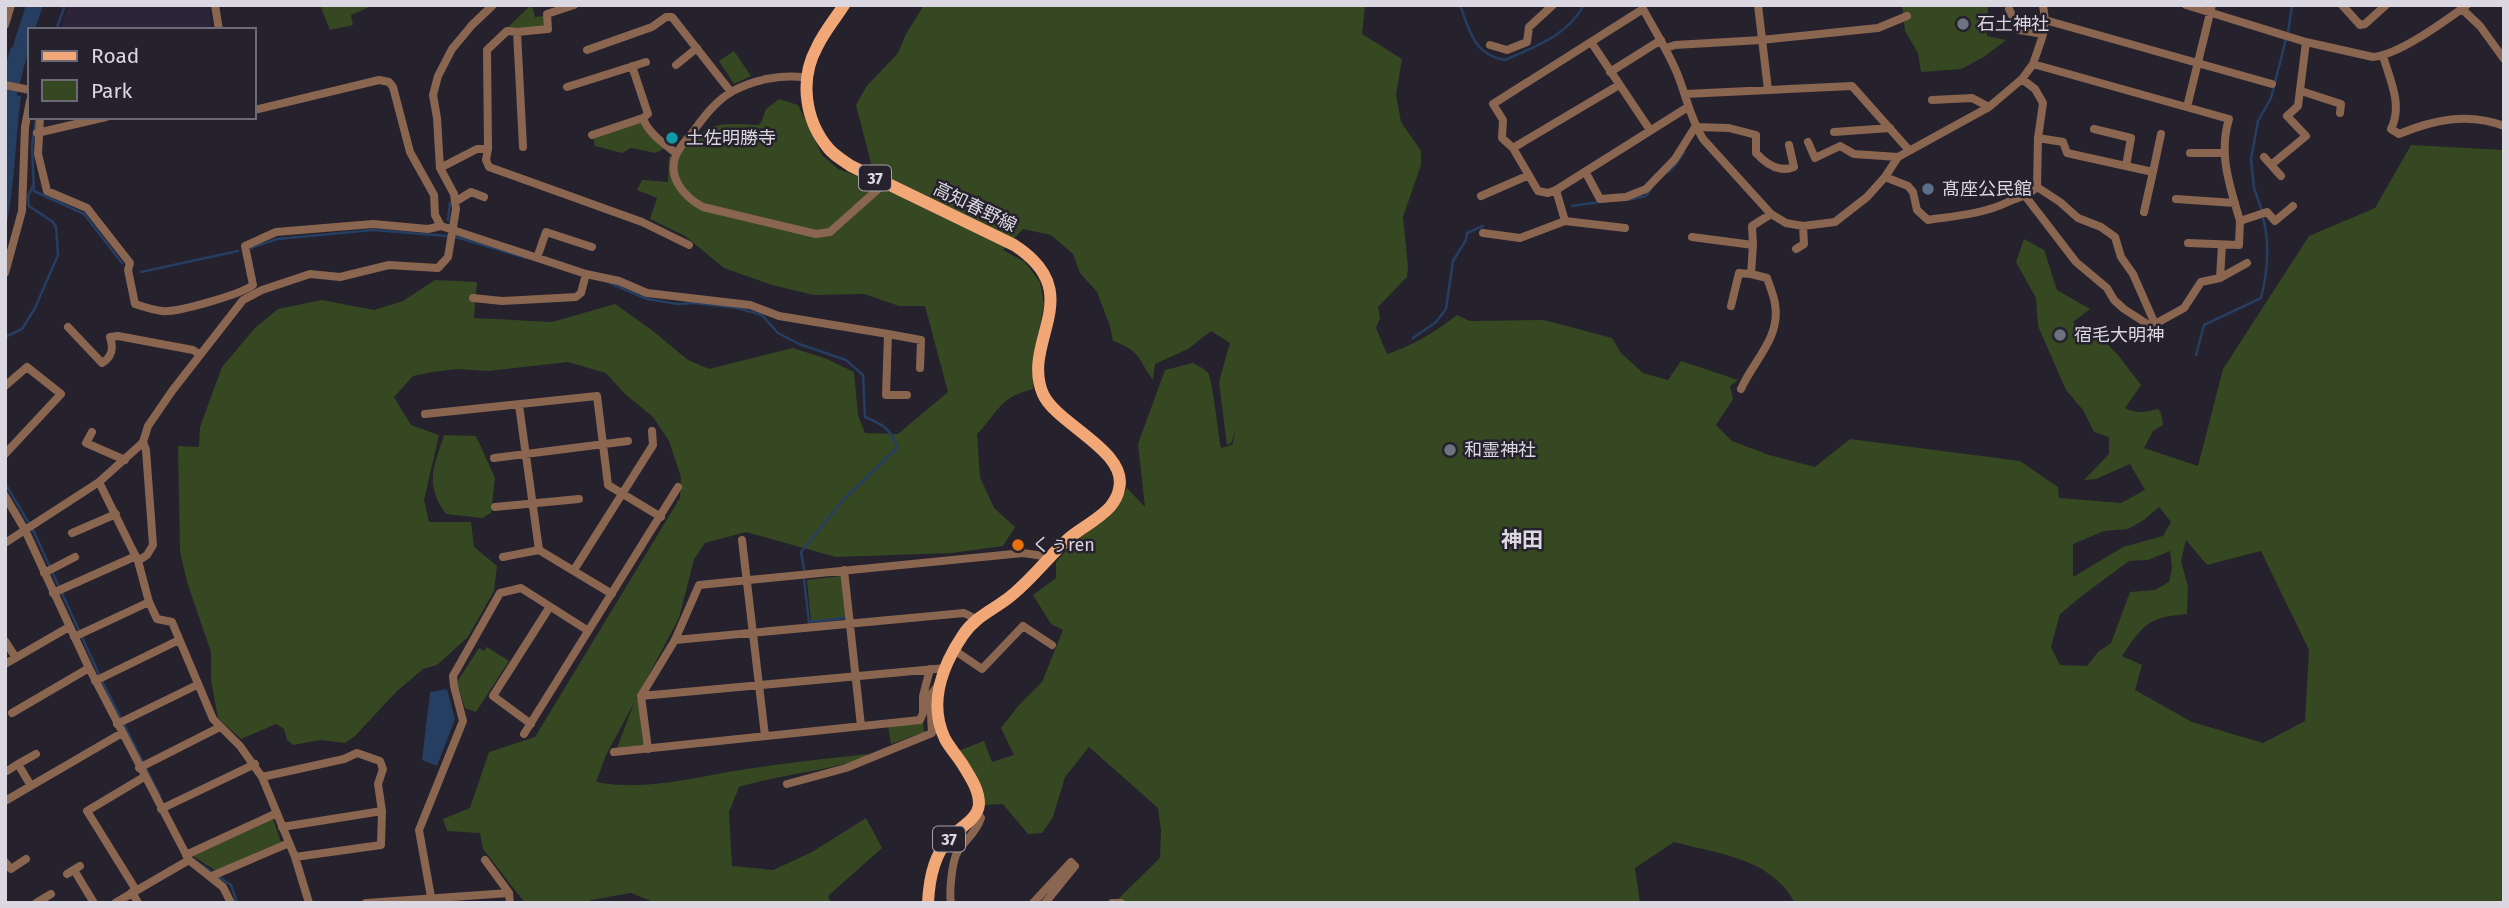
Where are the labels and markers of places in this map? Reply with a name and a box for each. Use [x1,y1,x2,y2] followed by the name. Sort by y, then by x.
[1977,13,2049,35] place label: 石土神社
[1955,16,1971,32] marker: 石土神社
[686,127,776,149] place label: 土佐明勝寺
[664,130,680,146] marker: 土佐明勝寺
[1942,178,2032,200] place label: 髙座公民館
[1920,181,1936,197] marker: 髙座公民館
[2074,324,2164,346] place label: 宿毛大明神
[2052,327,2068,343] marker: 宿毛大明神
[1464,439,1536,461] place label: 和霊神社
[1442,442,1458,458] marker: 和霊神社
[1032,534,1095,556] place label: くぅren
[1010,537,1026,553] marker: くぅren

